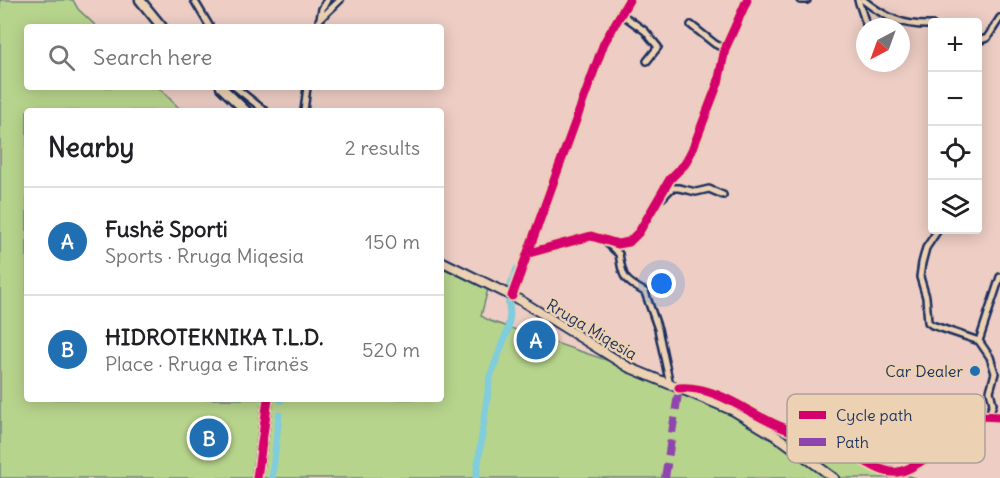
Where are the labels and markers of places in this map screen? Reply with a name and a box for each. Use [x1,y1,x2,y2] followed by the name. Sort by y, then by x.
[516,318,556,362] pin: A
[885,361,963,381] place label: Car Dealer
[968,364,982,378] marker: Car Dealer
[190,416,228,460] pin: B

